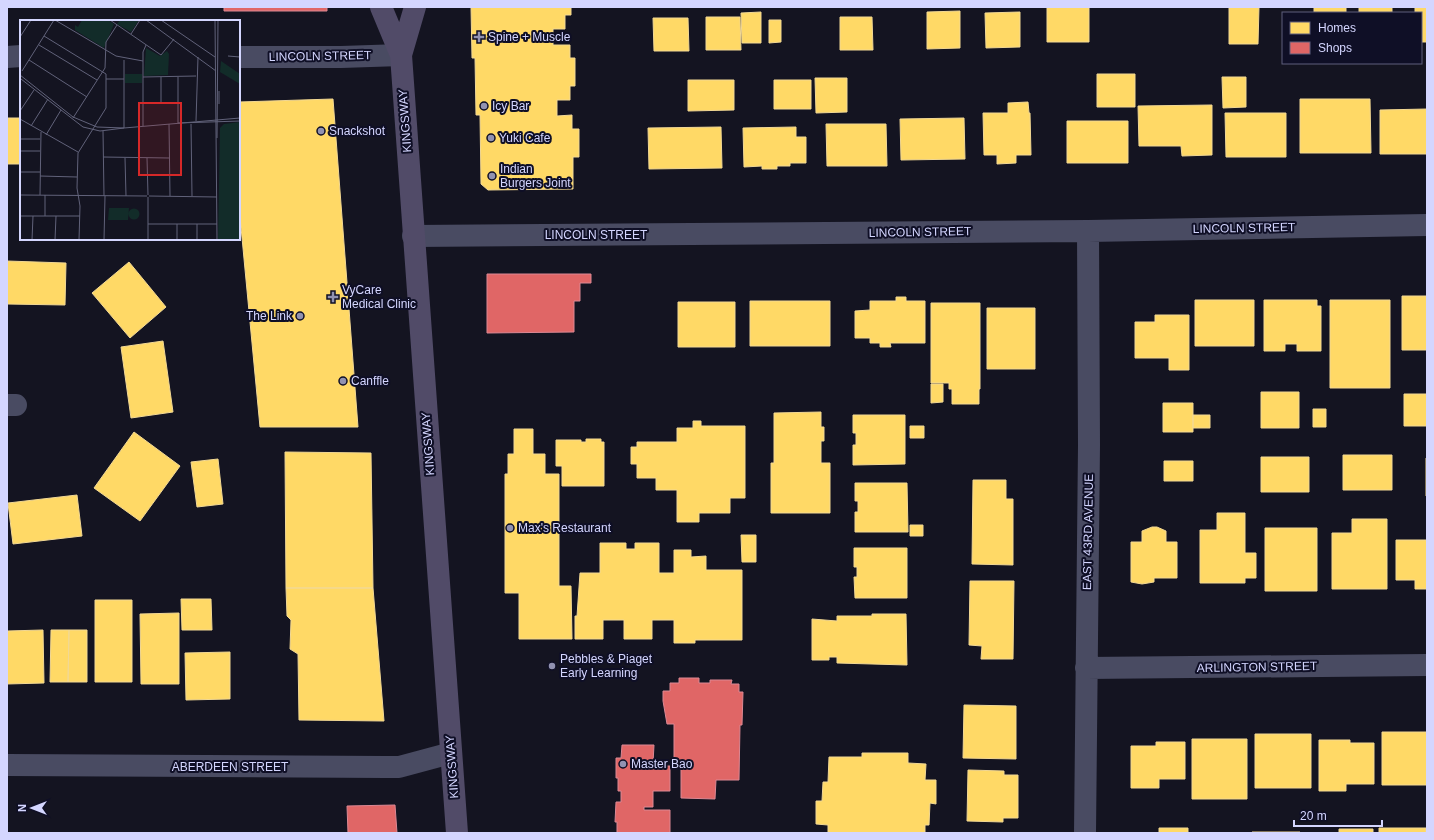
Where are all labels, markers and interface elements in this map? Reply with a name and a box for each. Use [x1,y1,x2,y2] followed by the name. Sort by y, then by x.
[1282,12,1422,64] legend
[20,20,240,240] inset map
[1318,21,1356,35] text: Homes
[488,30,571,44] place label: Spine + Muscle
[473,31,485,43] marker: Spine + Muscle
[1318,41,1352,55] text: Shops
[269,48,372,64] street label: LINCOLN STREET
[396,89,414,153] street label: KINGSWAY
[492,99,529,113] place label: Icy Bar
[479,101,489,111] marker: Icy Bar
[329,124,386,138] place label: Snackshot
[316,126,326,136] marker: Snackshot
[499,131,551,145] place label: Yuki Cafe
[486,133,496,143] marker: Yuki Cafe
[500,162,571,190] place label: Indian Burgers Joint
[487,171,497,181] marker: Indian Burgers Joint
[1193,220,1296,236] street label: LINCOLN STREET
[869,224,972,240] street label: LINCOLN STREET
[545,228,648,242] street label: LINCOLN STREET
[342,283,416,311] place label: VyCare Medical Clinic
[327,291,339,303] marker: VyCare Medical Clinic
[246,309,293,323] place label: The Link
[295,311,305,321] marker: The Link
[351,374,389,388] place label: Canffle
[338,376,348,386] marker: Canffle
[419,412,437,476] street label: KINGSWAY
[1080,474,1096,590] street label: EAST 43RD AVENUE
[518,521,612,535] place label: Max's Restaurant
[505,523,515,533] marker: Max's Restaurant
[560,652,653,680] place label: Pebbles & Piaget Early Learning
[1197,659,1318,675] street label: ARLINGTON STREET
[547,661,557,671] marker: Pebbles & Piaget Early Learning
[443,735,461,799] street label: KINGSWAY
[631,757,693,771] place label: Master Bao
[618,759,628,769] marker: Master Bao
[172,760,289,774] street label: ABERDEEN STREET
[12,788,52,828] north arrow
[1294,802,1382,828] scale bar
[16,804,28,812] text: N
[1300,809,1327,823] text: 20 m

